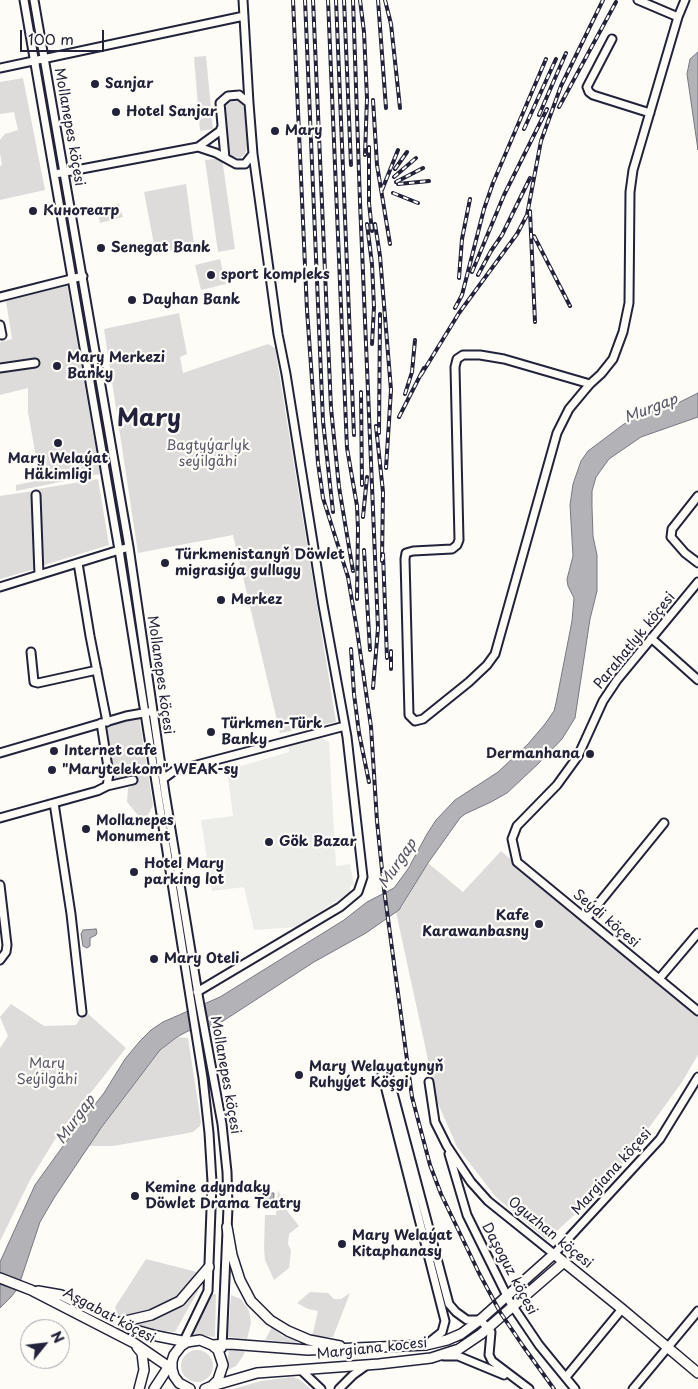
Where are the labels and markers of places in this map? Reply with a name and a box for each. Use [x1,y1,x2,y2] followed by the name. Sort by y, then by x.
[105,76,153,92] place label: Sanjar
[89,78,101,90] marker: Sanjar
[126,104,217,120] place label: Hotel Sanjar
[110,106,122,118] marker: Hotel Sanjar
[285,123,322,139] place label: Mary
[269,125,281,137] marker: Mary
[43,203,119,219] place label: Кинотеатр
[27,205,39,217] marker: Кинотеатр
[111,240,210,256] place label: Senegat Bank
[95,242,107,254] marker: Senegat Bank
[221,267,330,283] place label: sport kompleks
[205,269,217,281] marker: sport kompleks
[142,292,240,308] place label: Dayhan Bank
[126,294,138,306] marker: Dayhan Bank
[67,350,165,382] place label: Mary Merkezi Banky
[51,360,63,372] marker: Mary Merkezi Banky
[52,437,64,449] marker: Mary Welaýat Häkimligi
[8,451,108,484] place label: Mary Welaýat Häkimligi
[175,547,345,580] place label: Türkmenistanyň Döwlet migrasiýa gullugy
[159,557,171,569] marker: Türkmenistanyň Döwlet migrasiýa gullugy
[231,592,282,608] place label: Merkez
[215,594,227,606] marker: Merkez
[221,716,322,749] place label: Türkmen-Türk Banky
[205,726,217,738] marker: Türkmen-Türk Banky
[64,743,157,759] place label: Internet cafe
[48,745,60,757] marker: Internet cafe
[486,746,580,762] place label: Dermanhana
[584,748,596,760] marker: Dermanhana
[62,762,239,778] place label: "Marytelekom" WEAK-sy
[46,764,58,776] marker: "Marytelekom" WEAK-sy
[96,813,174,846] place label: Mollanepes Monument
[80,823,92,835] marker: Mollanepes Monument
[279,834,357,850] place label: Gök Bazar
[263,836,275,848] marker: Gök Bazar
[144,856,224,889] place label: Hotel Mary parking lot
[128,866,140,878] marker: Hotel Mary parking lot
[422,908,529,940] place label: Kafe Karawanbasny
[533,918,545,930] marker: Kafe Karawanbasny
[164,951,239,967] place label: Mary Oteli
[148,953,160,965] marker: Mary Oteli
[309,1059,444,1092] place label: Mary Welayatynyň Ruhyýet Köşgi
[293,1069,305,1081] marker: Mary Welayatynyň Ruhyýet Köşgi
[145,1180,301,1212] place label: Kemine adyndaky Döwlet Drama Teatry
[129,1190,141,1202] marker: Kemine adyndaky Döwlet Drama Teatry
[352,1228,453,1260] place label: Mary Welaýat Kitaphanasy
[336,1238,348,1250] marker: Mary Welaýat Kitaphanasy

